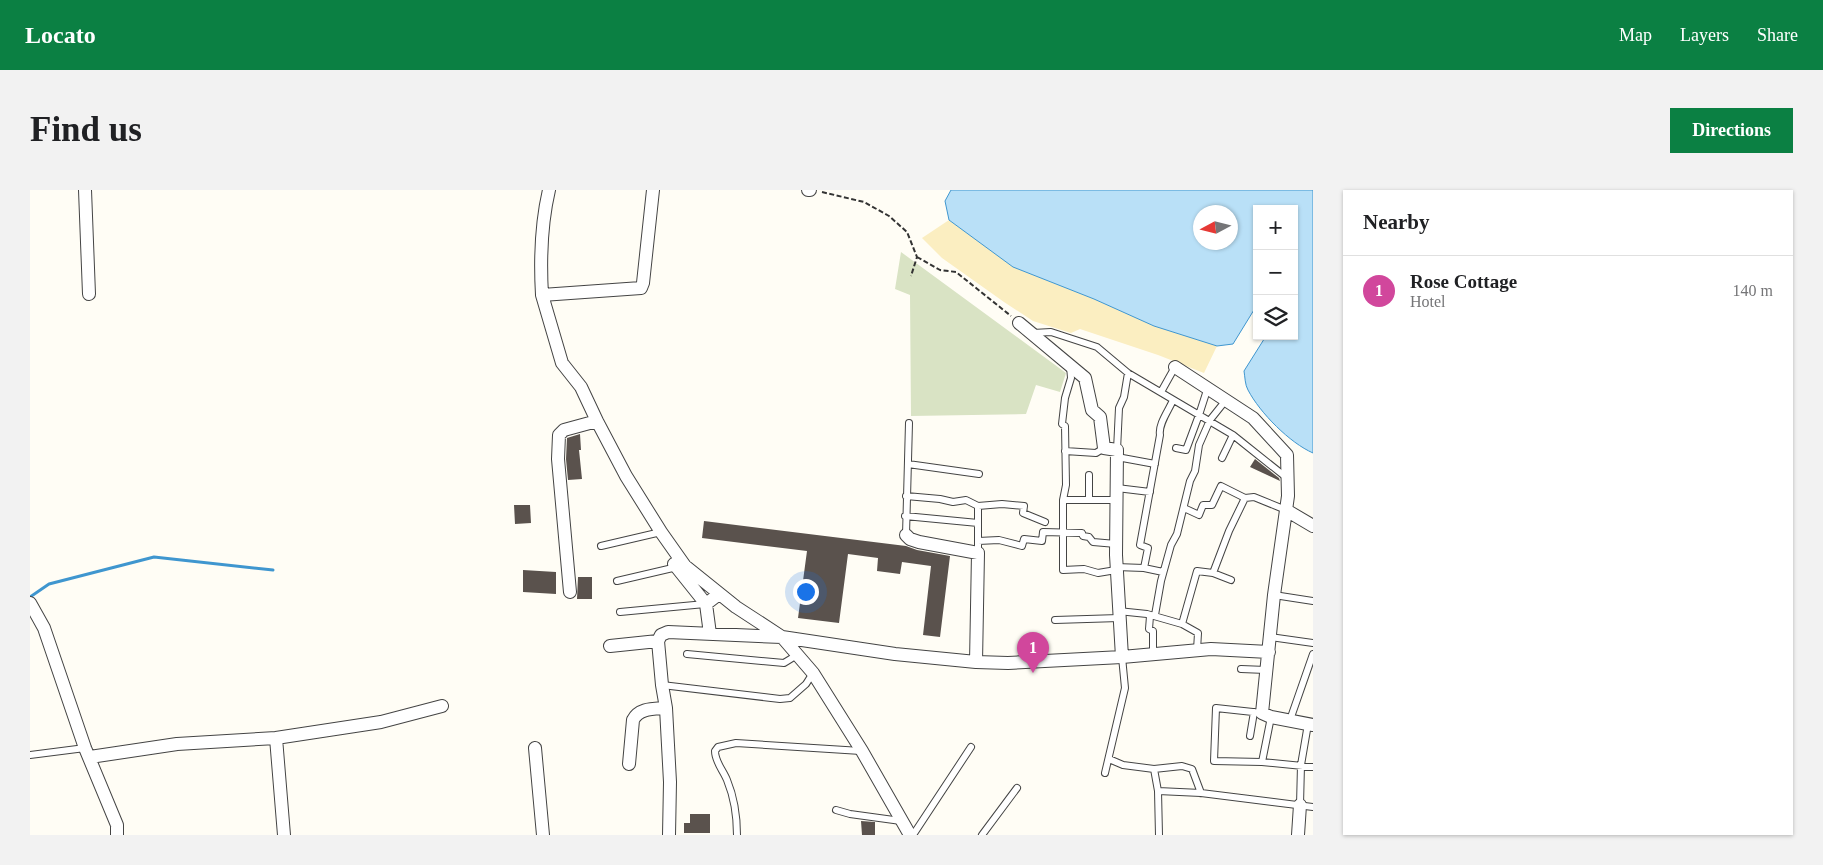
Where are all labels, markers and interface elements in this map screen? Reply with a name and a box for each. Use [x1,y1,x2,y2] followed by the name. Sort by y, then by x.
[25,22,96,48] text: Locato
[1619,25,1652,45] text: Map
[1680,25,1729,45] text: Layers
[1757,25,1798,45] text: Share
[1670,108,1793,153] button: Directions
[30,110,142,149] text: Find us
[1193,205,1238,250] north arrow
[1253,205,1298,340] map controls
[1253,205,1298,250] button: +
[1363,210,1430,234] text: Nearby
[1253,250,1298,295] button: −
[1410,271,1517,292] text: Rose Cottage
[1375,282,1383,299] text: 1
[1733,282,1773,299] text: 140 m
[1410,293,1446,310] text: Hotel
[1253,295,1298,340] button: layers
[793,579,819,605] your location
[1017,632,1049,673] pin: 1

